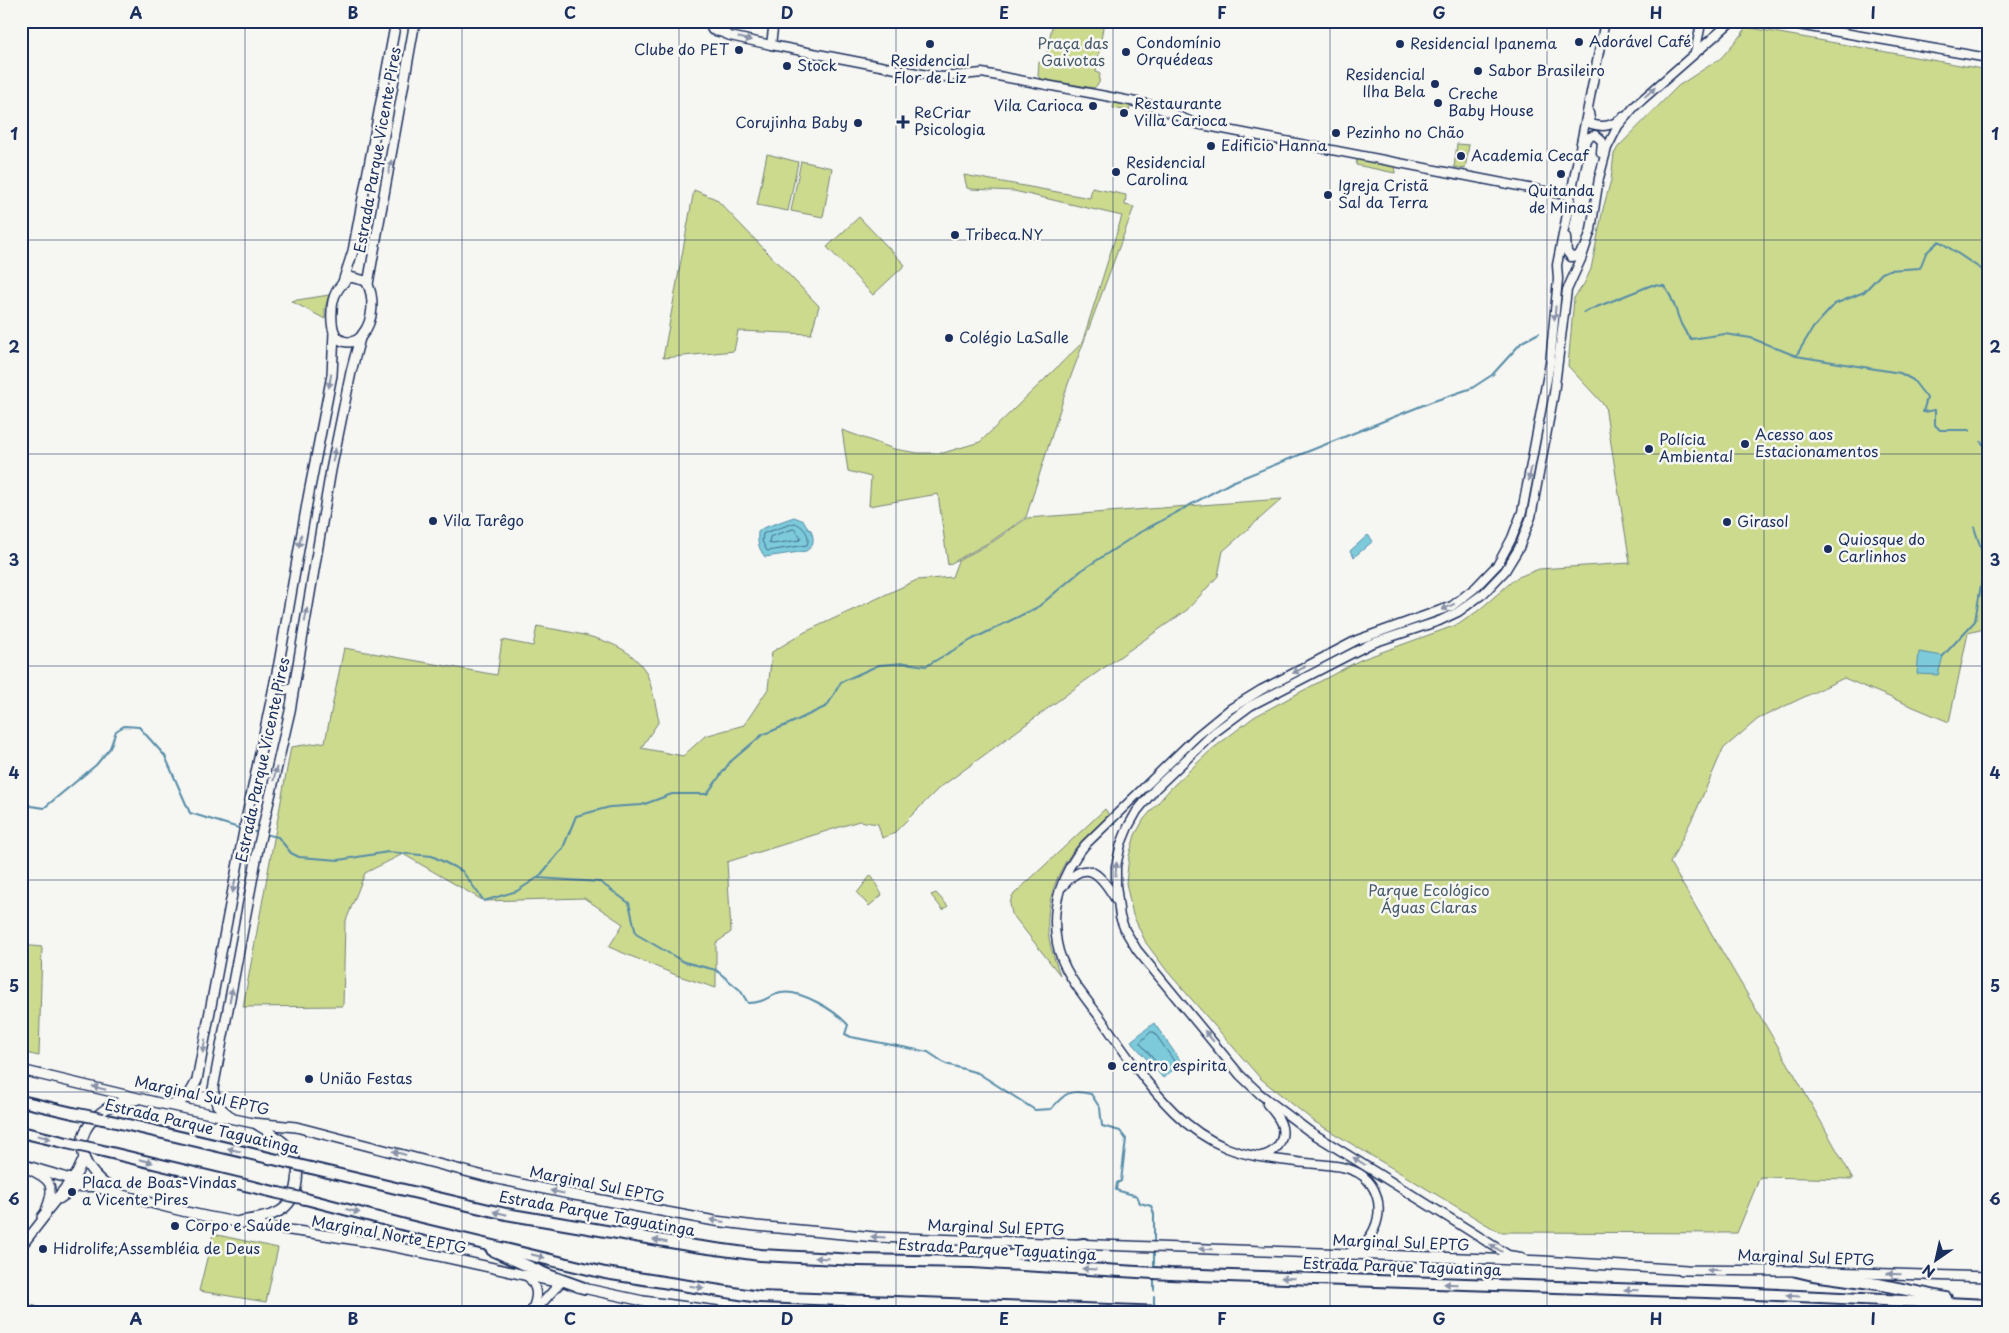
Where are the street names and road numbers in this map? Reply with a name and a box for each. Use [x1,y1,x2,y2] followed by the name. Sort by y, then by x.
[347,45,406,255] street label: Estrada Parque Vicente Pires
[229,655,295,864] street label: Estrada Parque Vicente Pires
[133,1069,272,1120] street label: Marginal Sul EPTG
[103,1092,302,1159] street label: Estrada Parque Taguatinga
[528,1159,667,1208] street label: Marginal Sul EPTG
[497,1184,698,1241] street label: Estrada Parque Taguatinga
[310,1209,469,1258] street label: Marginal Norte EPTG
[927,1213,1065,1240] street label: Marginal Sul EPTG
[1332,1228,1470,1255] street label: Marginal Sul EPTG
[897,1232,1098,1265] street label: Estrada Parque Taguatinga
[1737,1243,1875,1270] street label: Marginal Sul EPTG
[1302,1251,1502,1280] street label: Estrada Parque Taguatinga

